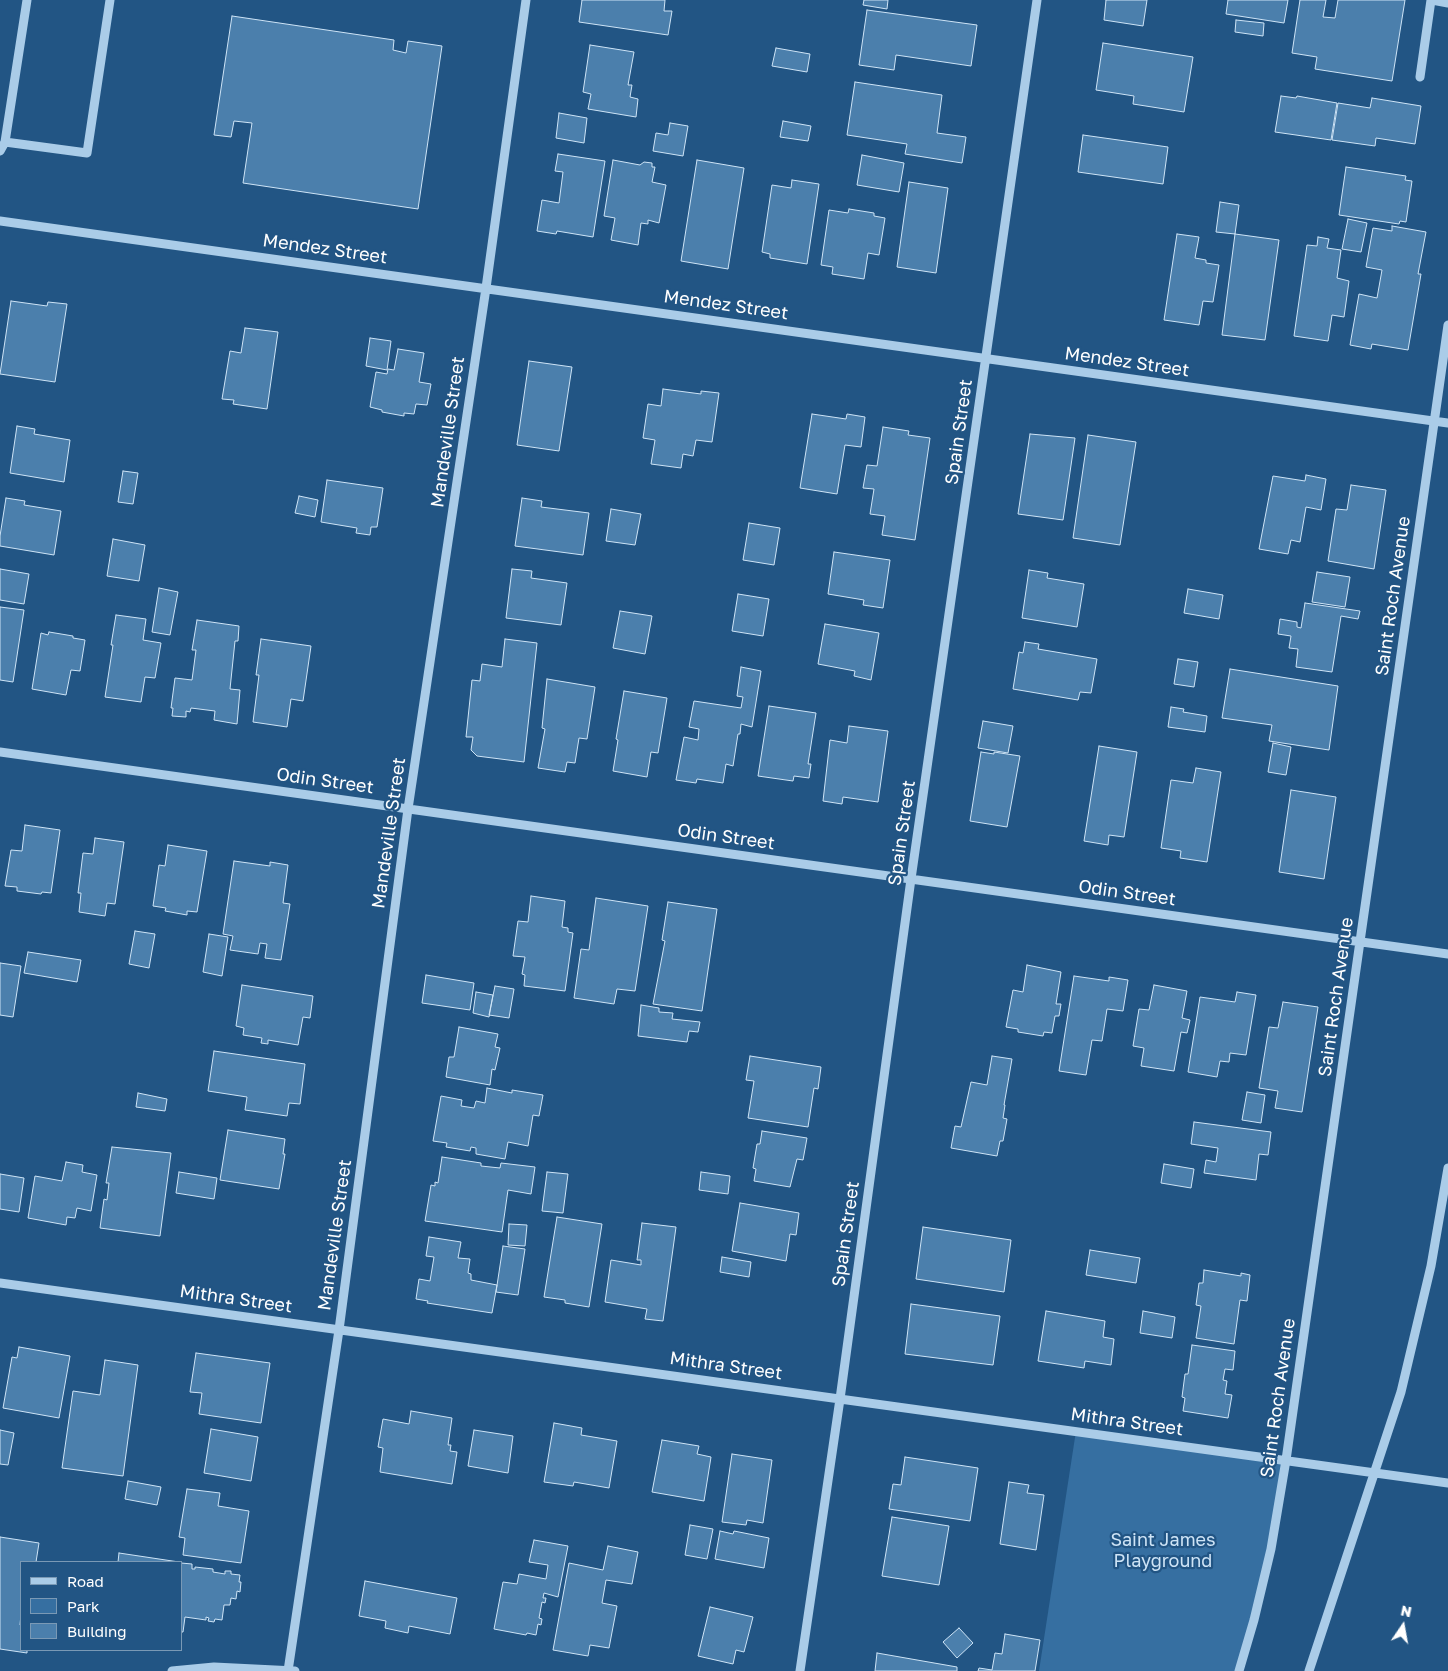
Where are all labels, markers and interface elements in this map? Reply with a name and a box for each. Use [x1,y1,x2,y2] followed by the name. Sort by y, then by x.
[261,230,389,268] street label: Mendez Street
[662,286,790,324] street label: Mendez Street
[1063,343,1191,381] street label: Mendez Street
[427,355,469,509] street label: Mandeville Street
[941,378,977,486] street label: Spain Street
[1371,515,1415,677] street label: Saint Roch Avenue
[368,756,410,910] street label: Mandeville Street
[275,763,375,799] street label: Odin Street
[884,779,920,887] street label: Spain Street
[676,819,776,855] street label: Odin Street
[1077,875,1177,911] street label: Odin Street
[1314,916,1358,1078] street label: Saint Roch Avenue
[314,1158,356,1312] street label: Mandeville Street
[828,1180,864,1288] street label: Spain Street
[178,1280,294,1318] street label: Mithra Street
[1256,1317,1300,1479] street label: Saint Roch Avenue
[668,1347,784,1385] street label: Mithra Street
[1069,1403,1185,1441] street label: Mithra Street
[1110,1529,1216,1572] park label: Saint James Playground
[20,1561,182,1651] legend
[67,1572,104,1590] text: Road
[67,1597,99,1615] text: Park
[1378,1601,1428,1651] north arrow
[1399,1601,1413,1620] text: N
[67,1622,127,1640] text: Building

